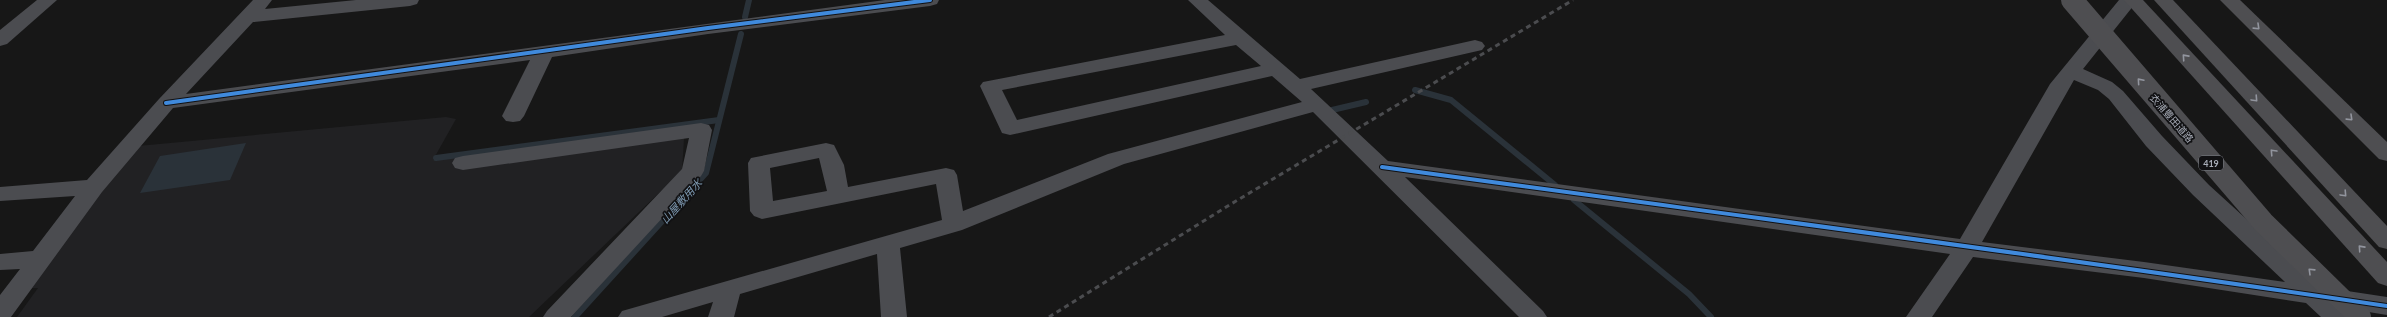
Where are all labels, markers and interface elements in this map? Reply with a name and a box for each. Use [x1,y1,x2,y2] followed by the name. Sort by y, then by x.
[2252,22,2260,30] one-way arrow
[2182,54,2189,61] one-way arrow
[2137,78,2144,86] one-way arrow
[2147,91,2196,145] street label: 衣浦豊田道路
[2250,95,2257,102] one-way arrow
[2345,113,2353,121] one-way arrow
[2270,149,2278,157] one-way arrow
[2199,156,2223,170] road number: 419
[658,175,705,226] water label: 山屋敷用水
[2339,189,2346,197] one-way arrow
[2358,245,2366,253] one-way arrow
[2308,268,2316,275] one-way arrow

